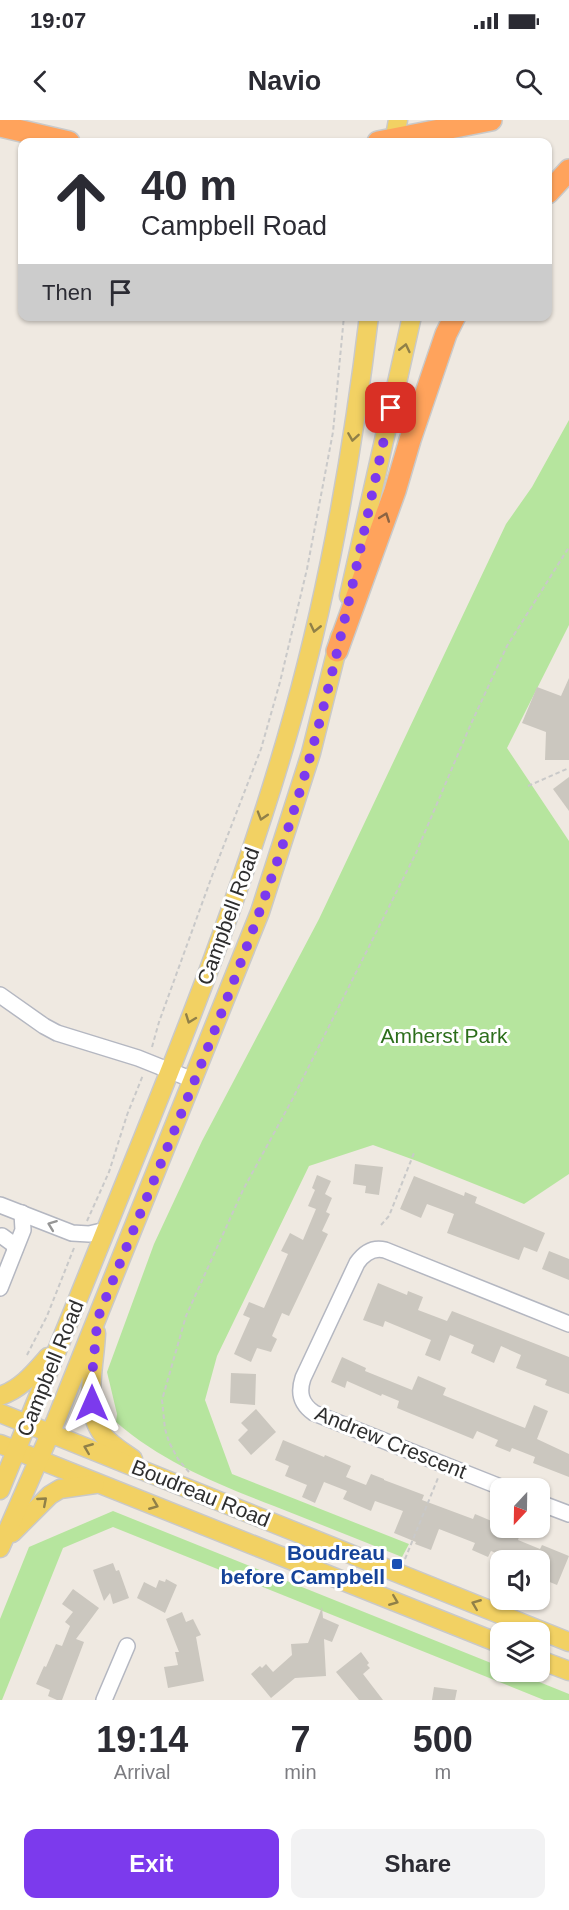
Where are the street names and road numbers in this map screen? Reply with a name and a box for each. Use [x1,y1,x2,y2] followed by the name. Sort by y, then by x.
[192,844,264,988] street label: Campbell Road
[12,1297,88,1439] street label: Campbell Road
[312,1401,470,1483] street label: Andrew Crescent
[128,1455,274,1531] street label: Boudreau Road

